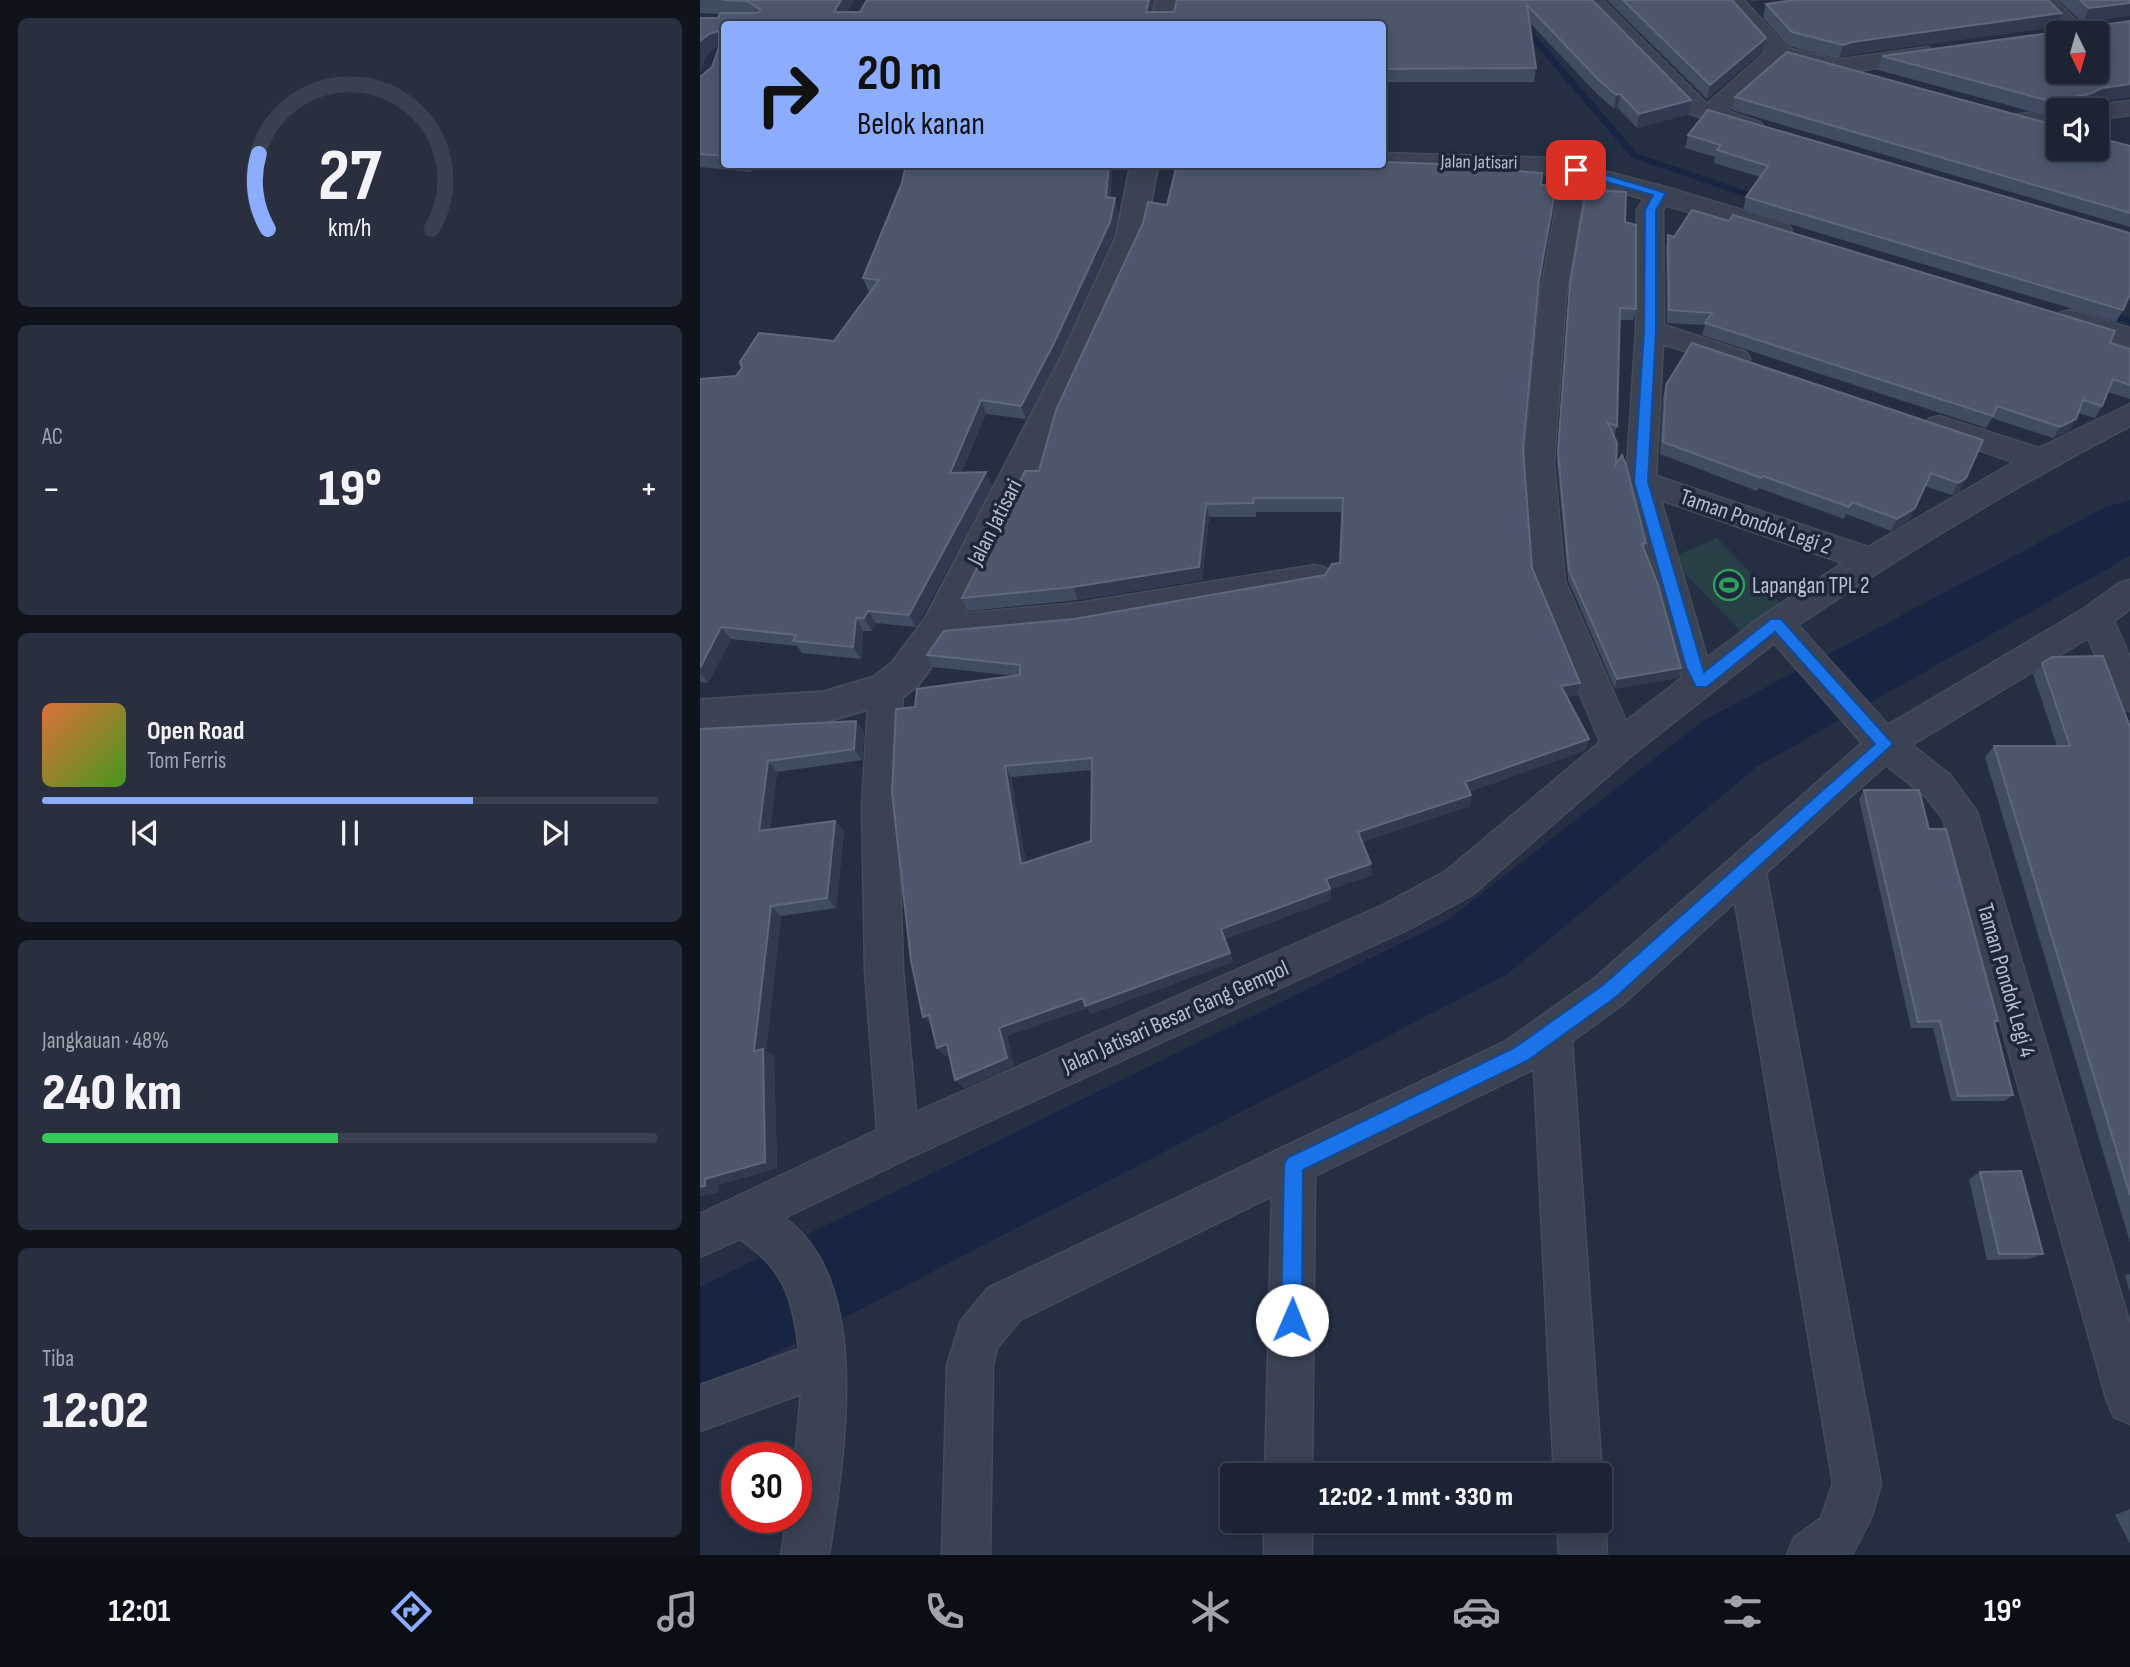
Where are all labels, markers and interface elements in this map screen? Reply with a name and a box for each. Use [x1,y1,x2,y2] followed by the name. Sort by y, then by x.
[2046,21,2109,84] north arrow
[2046,21,2109,161] map controls
[857,45,942,104] text: 20 m
[742,49,833,140] icon: right
[2046,98,2109,161] button: sound
[857,105,985,144] text: Belok kanan
[318,133,382,221] text: 27
[1546,140,1606,200] pin
[1439,150,1518,175] street label: Jalan Jatisari
[1557,151,1595,189] icon: arrive
[328,213,372,244] text: km/h
[42,423,63,451] text: AC
[318,458,382,521] text: 19°
[42,467,61,512] text: −
[639,467,658,512] text: +
[961,475,1028,571] street label: Jalan Jatisari
[1676,483,1835,561] street label: Taman Pondok Legi 2
[1712,568,1746,602] sports icon: Lapangan TPL 2
[1752,572,1869,600] place label: Lapangan TPL 2
[147,716,244,747] text: Open Road
[147,747,226,775] text: Tom Ferris
[126,814,164,852] icon: previous
[331,814,369,852] icon: pause
[536,814,574,852] icon: next
[1971,900,2041,1061] street label: Taman Pondok Legi 4
[1057,954,1293,1080] street label: Jalan Jatisari Besar Gang Gempol
[42,1027,169,1055] text: Jangkauan · 48%
[42,1062,182,1125] text: 240 km
[1255,1283,1329,1357] position arrow
[42,1345,74,1373] text: Tiba
[42,1380,149,1443] text: 12:02
[721,1442,812,1533] speed limit sign: 30
[1319,1482,1513,1513] text: 12:02 · 1 mnt · 330 m
[387,1587,436,1636] icon: directions
[653,1587,702,1636] icon: music
[920,1587,969,1636] icon: phone
[1186,1587,1235,1636] icon: climate
[1452,1587,1501,1636] icon: car
[1718,1587,1767,1636] icon: filters
[109,1592,170,1631] text: 12:01
[1984,1592,2021,1631] text: 19°

